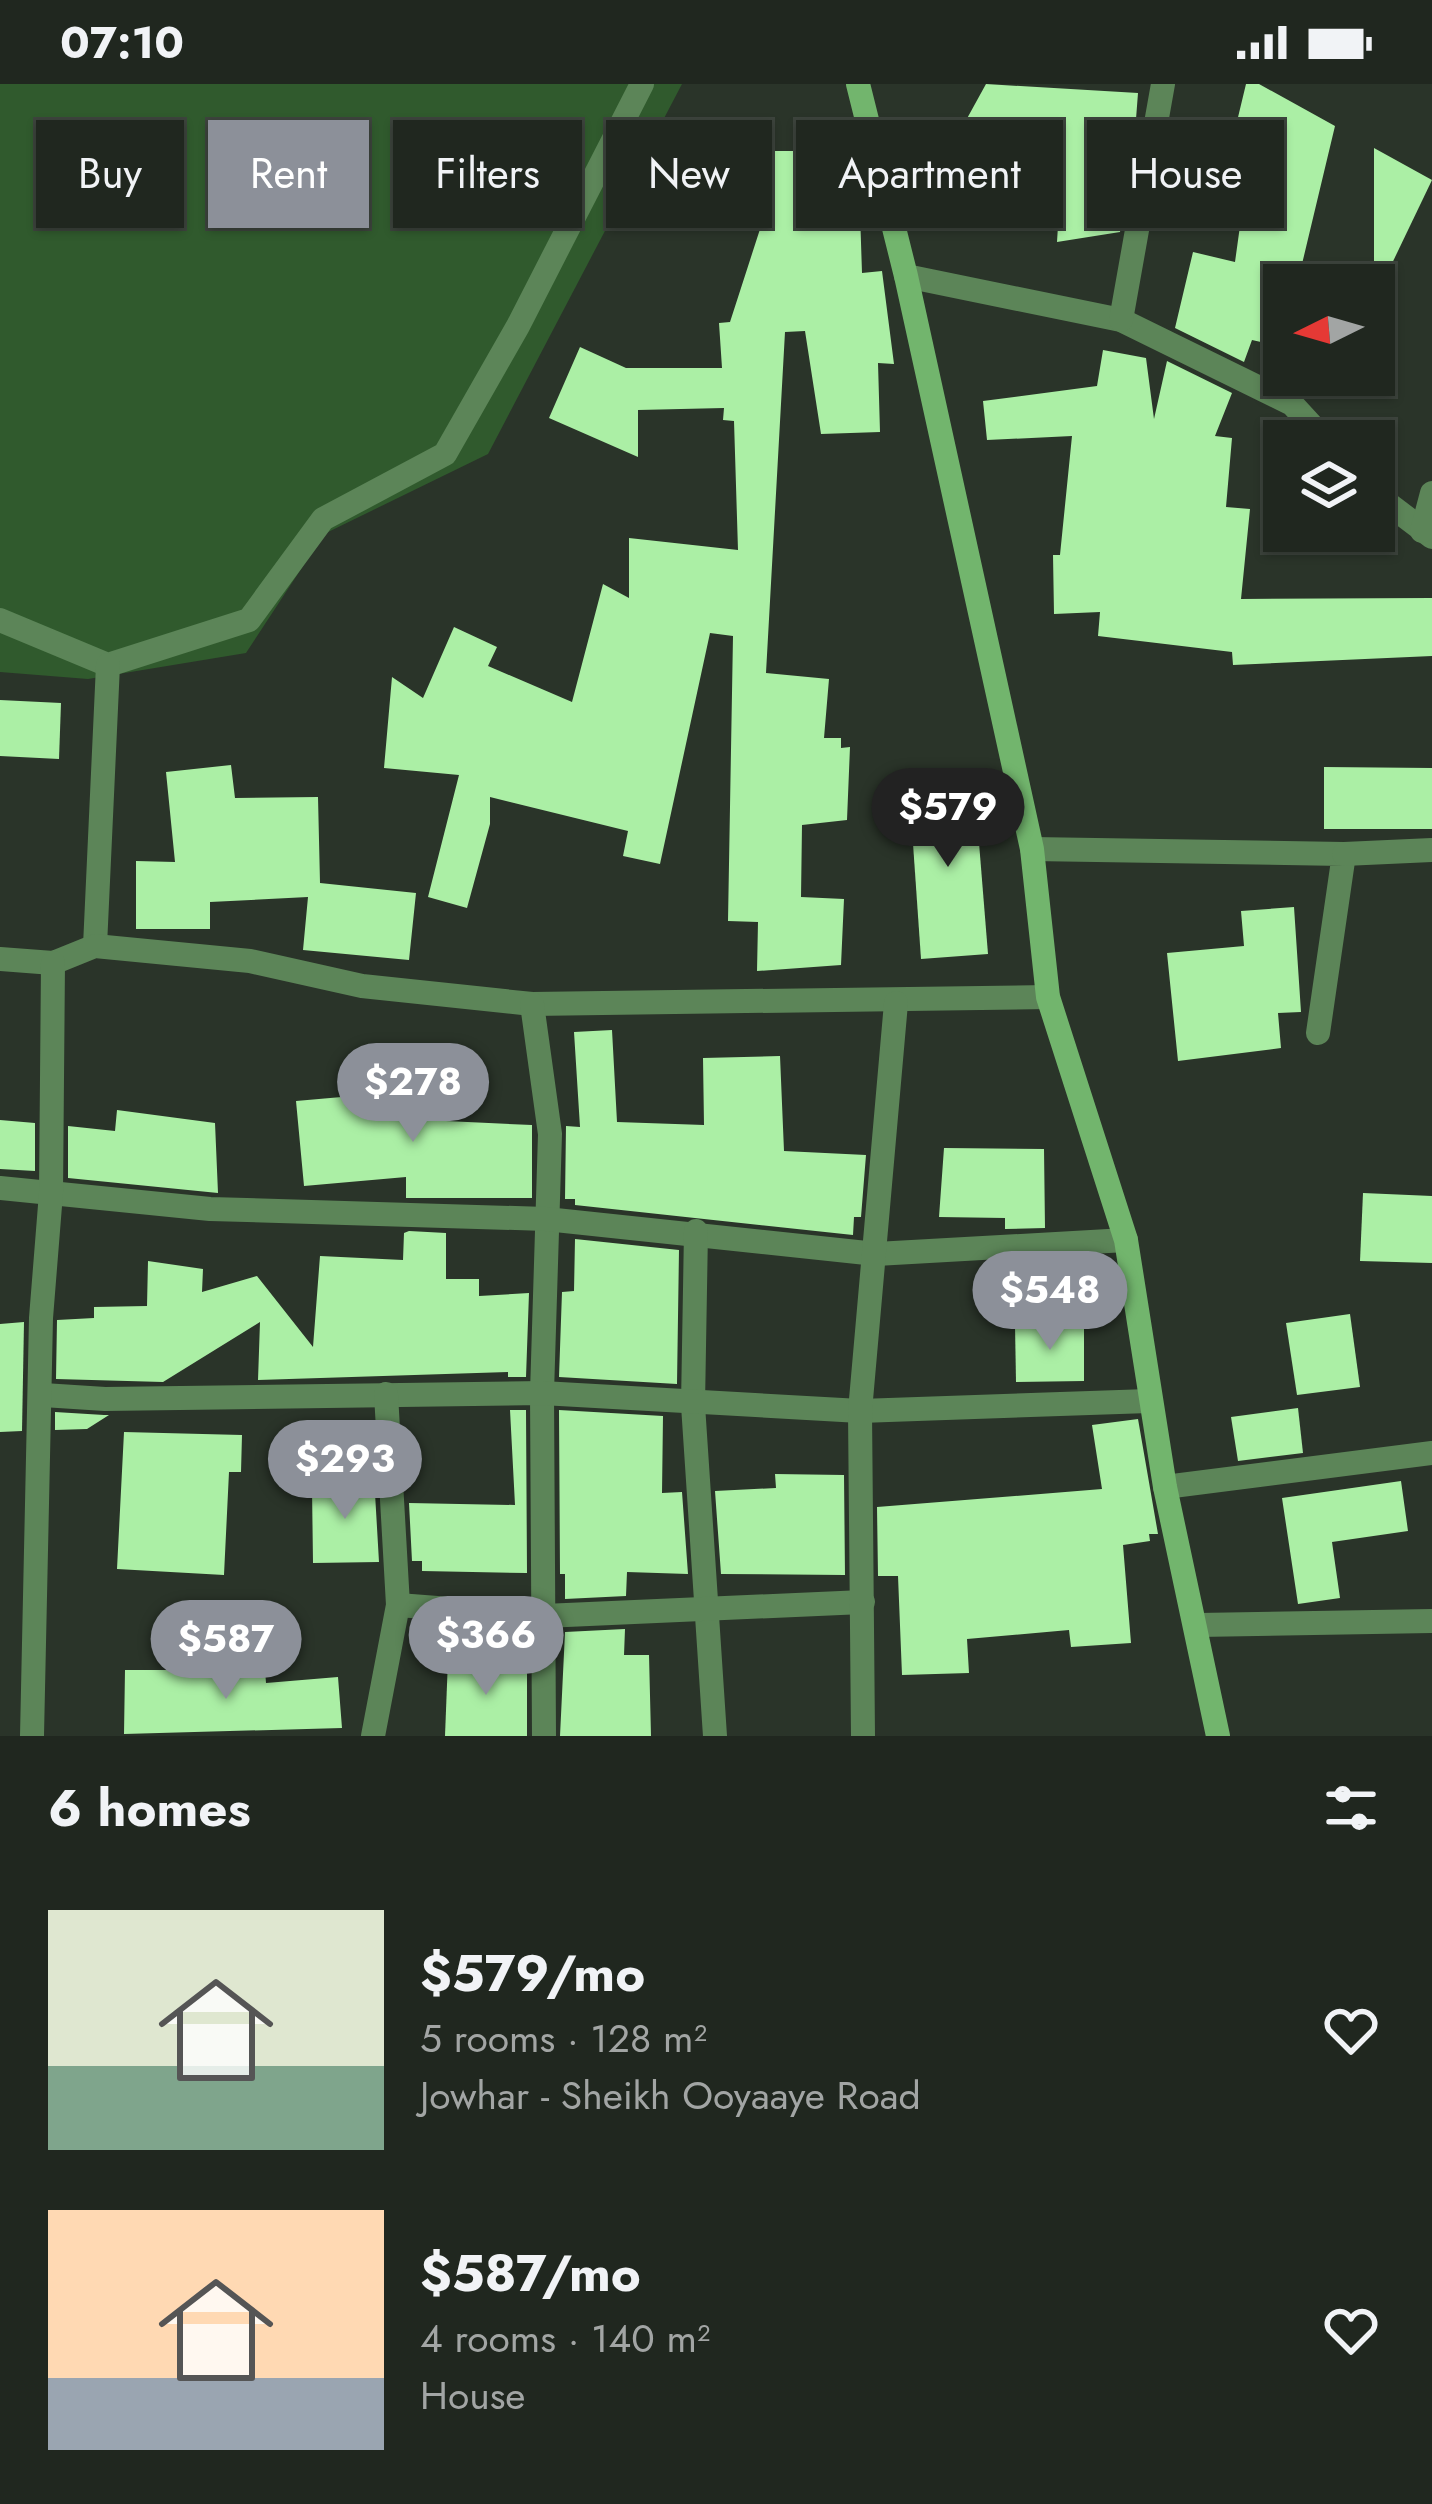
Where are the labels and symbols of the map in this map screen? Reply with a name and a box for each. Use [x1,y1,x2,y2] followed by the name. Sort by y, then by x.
[1263,264,1395,396] north arrow
[877,768,1019,870] pin: $579
[342,1043,484,1145] pin: $278
[979,1251,1121,1353] pin: $548
[274,1420,416,1522] pin: $293
[415,1596,557,1698] pin: $366
[155,1600,297,1702] pin: $587

